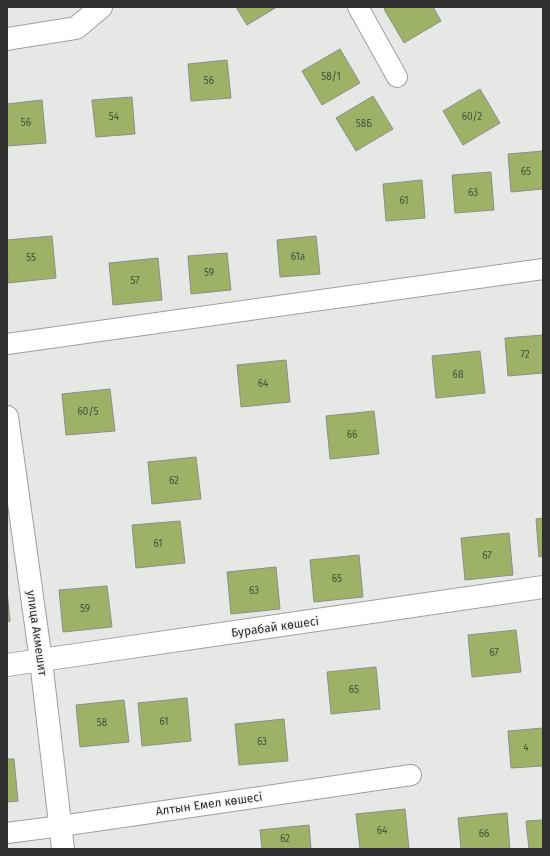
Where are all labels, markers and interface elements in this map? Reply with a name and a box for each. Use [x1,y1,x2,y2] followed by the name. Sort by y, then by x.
[321,71,341,83] house number: 58/1
[204,75,214,87] house number: 56
[109,111,120,123] house number: 54
[462,111,482,123] house number: 60/2
[21,117,31,129] house number: 56
[356,118,372,130] house number: 58Б
[521,166,531,178] house number: 65
[468,187,478,199] house number: 63
[399,195,409,207] house number: 61
[291,251,305,263] house number: 61а
[26,252,36,264] house number: 55
[204,267,214,279] house number: 59
[130,275,140,287] house number: 57
[520,349,530,361] house number: 72
[453,369,464,381] house number: 68
[258,378,269,390] house number: 64
[78,406,98,418] house number: 60/5
[347,429,357,441] house number: 66
[169,475,179,487] house number: 62
[153,538,163,550] house number: 61
[482,550,492,562] house number: 67
[332,573,342,585] house number: 65
[249,585,259,597] house number: 63
[24,589,50,677] street label: улица Акмешит
[80,603,90,615] house number: 59
[230,614,320,640] street label: Бурабай көшесі
[489,647,499,659] house number: 67
[349,684,359,696] house number: 65
[159,716,169,728] house number: 61
[97,717,108,729] house number: 58
[257,736,267,748] house number: 63
[523,742,529,754] house number: 4
[155,790,263,818] street label: Алтын Емел көшесі
[377,825,388,837] house number: 64
[479,828,489,840] house number: 66
[280,833,290,845] house number: 62

